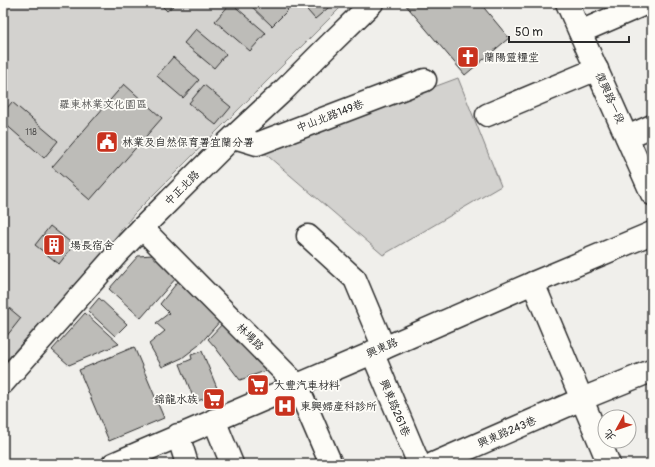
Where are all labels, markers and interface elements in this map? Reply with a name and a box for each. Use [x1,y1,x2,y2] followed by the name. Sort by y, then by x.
[509,18,629,44] scale bar
[515,25,543,40] text: 50 m
[455,44,481,70] church icon: 蘭陽靈糧堂
[484,51,539,64] place label: 蘭陽靈糧堂
[593,70,627,126] street label: 復興路一段
[294,97,366,135] street label: 中山北路149巷
[59,98,147,111] park label: 羅東林業文化園區
[25,127,37,138] house number: 118
[94,129,120,155] public building icon: 林業及自然保育署宜蘭分署
[122,136,254,149] place label: 林業及自然保育署宜蘭分署
[162,168,202,208] street label: 中正北路
[41,232,67,258] building icon: 場長宿舍
[70,239,114,252] place label: 場長宿舍
[234,321,266,353] street label: 林場路
[364,336,400,360] street label: 興東路
[245,372,271,398] supermarket icon: 大豐汽車材料
[377,377,413,439] street label: 興東路261巷
[274,379,340,392] place label: 大豐汽車材料
[201,386,227,412] supermarket icon: 錦龍水族
[154,393,198,406] place label: 錦龍水族
[272,393,298,419] hospital icon: 東興婦產科診所
[300,400,377,413] place label: 東興婦產科診所
[597,409,637,449] north arrow
[476,414,538,450] street label: 興東路243巷
[601,427,618,443] text: 北

